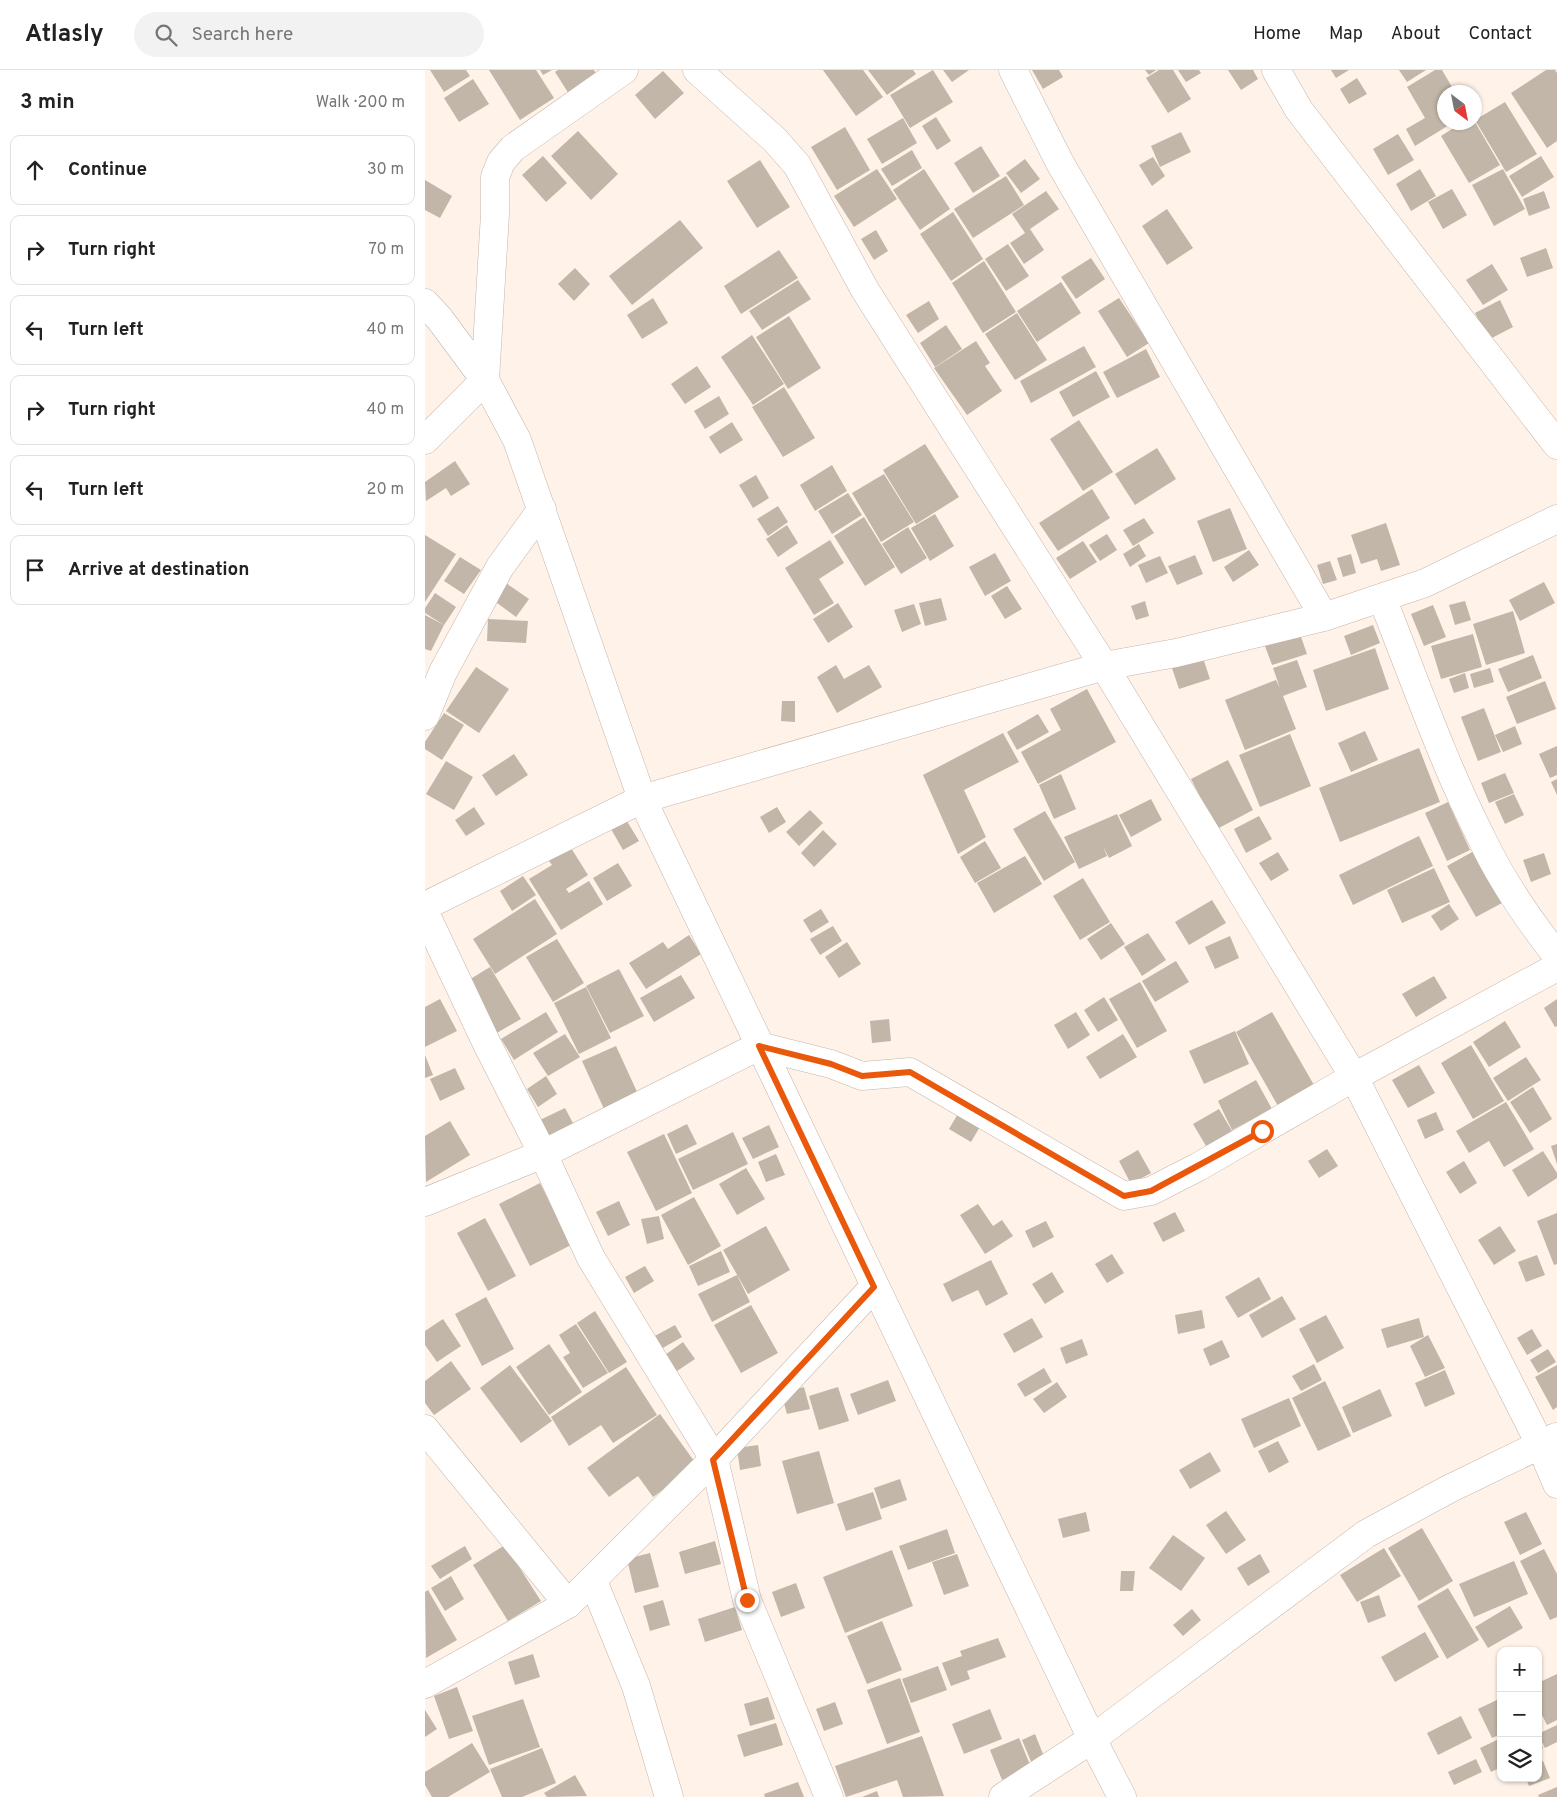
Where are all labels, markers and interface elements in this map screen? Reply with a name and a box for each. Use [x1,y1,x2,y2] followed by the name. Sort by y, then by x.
[134,12,484,57] search box
[25,20,104,50] text: Atlasly
[152,21,180,49] icon: search
[192,23,293,47] text: Search here
[1253,23,1301,46] text: Home
[1329,23,1363,46] text: Map
[1391,23,1440,46] text: About
[1468,23,1532,46] text: Contact
[1437,85,1482,130] north arrow
[20,89,75,116] text: 3 min
[316,93,405,113] text: Walk · 200 m
[21,156,49,184] icon: ahead
[68,158,147,182] text: Continue
[367,160,404,180] text: 30 m
[21,236,49,264] icon: right
[68,238,156,262] text: Turn right
[369,240,404,260] text: 70 m
[21,316,49,344] icon: left
[68,318,144,342] text: Turn left
[366,320,404,340] text: 40 m
[21,396,49,424] icon: right
[68,398,156,422] text: Turn right
[366,400,404,420] text: 40 m
[21,476,49,504] icon: left
[68,478,144,502] text: Turn left
[367,480,404,500] text: 20 m
[21,556,49,584] icon: arrive
[68,558,249,582] text: Arrive at destination
[1251,1120,1274,1143] route start
[736,1589,759,1612] route end
[1497,1647,1542,1782] map controls
[1497,1647,1542,1692] button: +
[1497,1692,1542,1737] button: −
[1497,1737,1542,1782] button: layers

